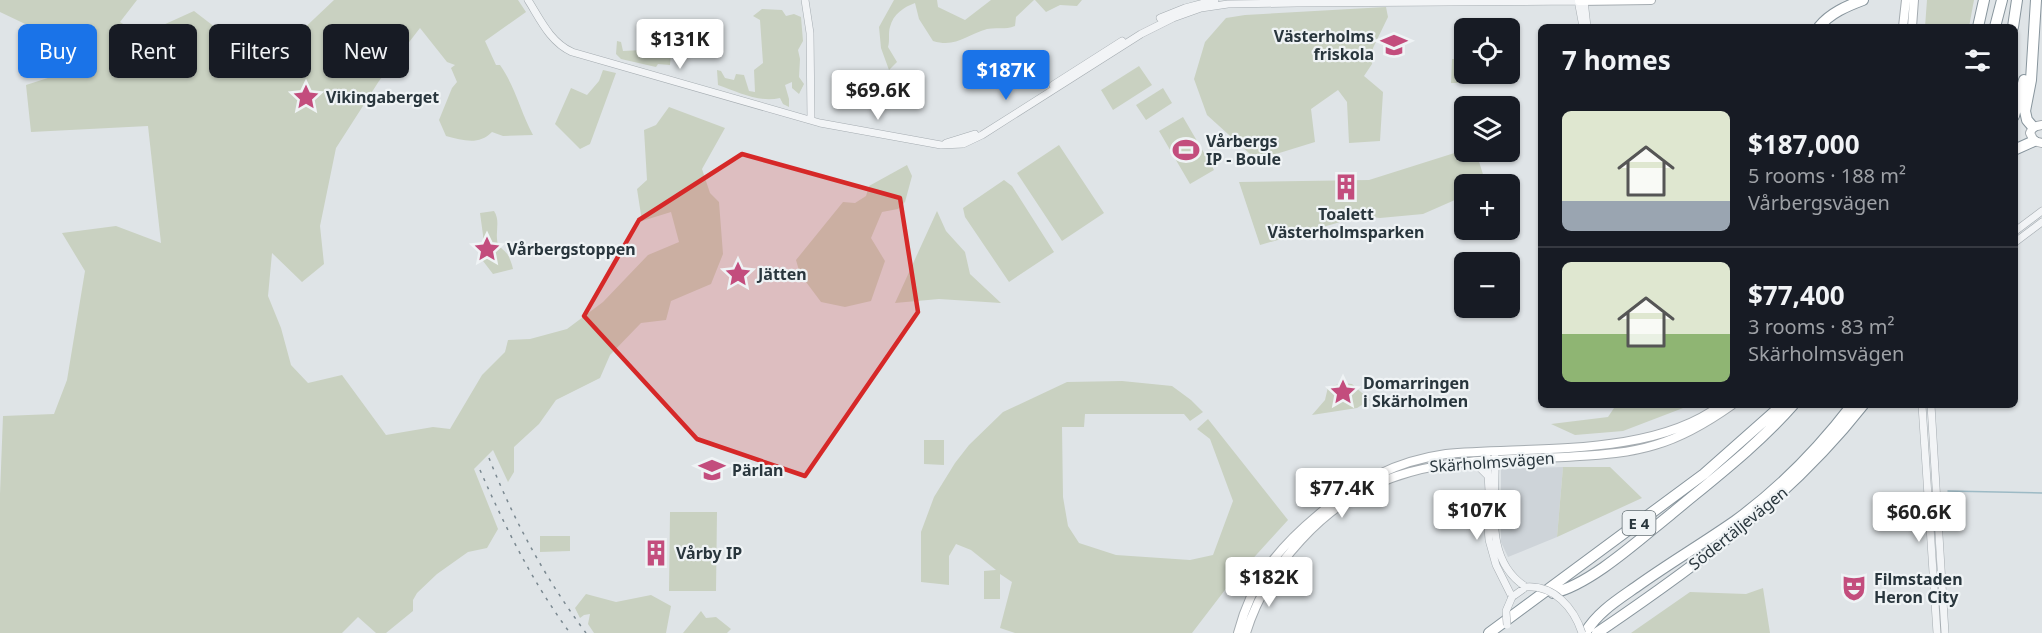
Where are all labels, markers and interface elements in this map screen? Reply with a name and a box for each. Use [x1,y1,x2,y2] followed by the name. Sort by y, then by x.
[1454,18,1520,318] map controls
[1454,18,1520,84] button: locate
[638,19,722,70] pin: $131K
[18,24,97,78] chip: Buy
[109,24,197,78] chip: Rent
[209,24,311,78] chip: Filters
[323,24,409,78] chip: New
[650,25,710,52] text: $131K
[1274,25,1374,65] place label: Västerholms friskola
[1379,30,1409,60] school or university icon: Västerholms friskola
[1562,42,1671,78] text: 7 homes
[1961,44,1994,77] icon: filters
[964,50,1048,101] pin: $187K
[976,56,1036,83] text: $187K
[829,70,927,121] pin: $69.6K
[846,76,910,103] text: $69.6K
[291,82,321,112] place icon: Vikingaberget
[326,86,439,108] place label: Vikingaberget
[1454,96,1520,162] button: layers
[1748,126,1860,162] text: $187,000
[1206,130,1281,170] place label: Vårbergs IP - Boule
[1171,135,1201,165] sports icon: Vårbergs IP - Boule
[1610,135,1682,207] icon: home
[1748,162,1906,189] text: 5 rooms · 188 m²
[1331,172,1361,202] building icon: Toalett Västerholmsparken
[1454,174,1520,240] button: +
[1748,189,1890,216] text: Vårbergsvägen
[1268,203,1424,243] place label: Toalett Västerholmsparken
[472,234,502,264] place icon: Vårbergstoppen
[507,238,636,260] place label: Vårbergstoppen
[1454,252,1520,318] button: −
[723,259,753,289] place icon: Jätten
[756,263,807,285] place label: Jätten
[1748,277,1845,313] text: $77,400
[1610,286,1682,358] icon: home
[1748,313,1895,340] text: 3 rooms · 83 m²
[1748,340,1904,367] text: Skärholmsvägen
[1363,372,1469,412] place label: Domarringen i Skärholmen
[1328,377,1358,407] place icon: Domarringen i Skärholmen
[1429,447,1555,477] street label: Skärholmsvägen
[697,455,727,485] school or university icon: Pärlan
[732,459,783,481] place label: Pärlan
[1293,468,1391,519] pin: $77.4K
[1310,474,1374,501] text: $77.4K
[1684,481,1792,575] street label: Södertäljevägen
[1435,490,1519,541] pin: $107K
[1870,492,1968,543] pin: $60.6K
[1447,496,1507,523] text: $107K
[1887,498,1951,525] text: $60.6K
[1622,511,1656,535] road number: E 4
[641,538,671,568] building icon: Vårby IP
[676,542,742,564] place label: Vårby IP
[1227,557,1311,608] pin: $182K
[1239,563,1299,590] text: $182K
[1874,568,1963,608] place label: Filmstaden Heron City
[1839,573,1869,603] theatre icon: Filmstaden Heron City

